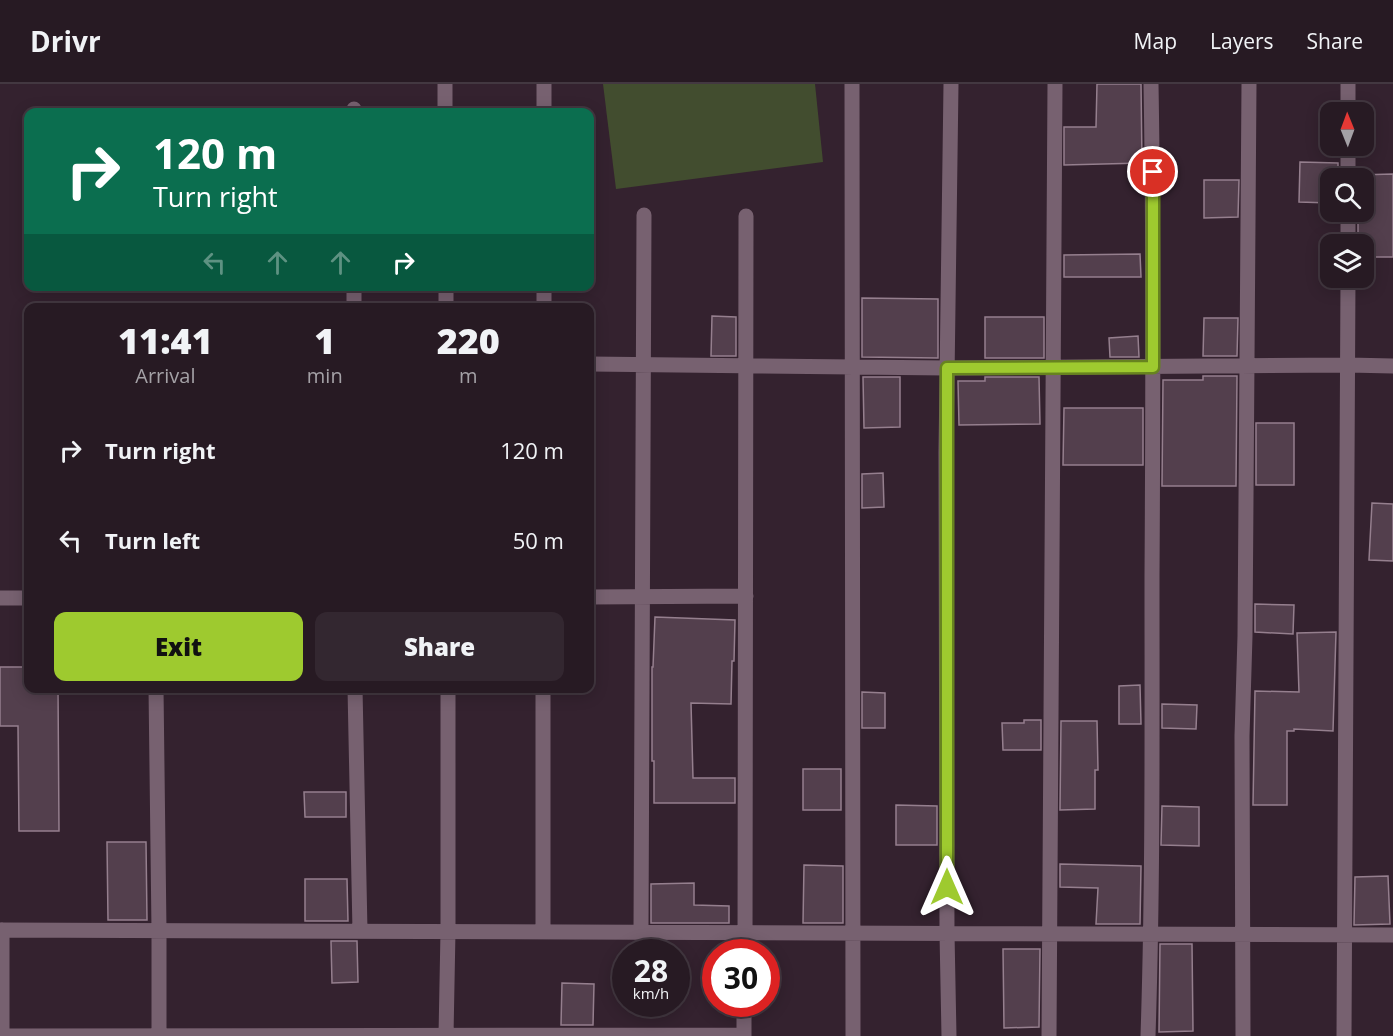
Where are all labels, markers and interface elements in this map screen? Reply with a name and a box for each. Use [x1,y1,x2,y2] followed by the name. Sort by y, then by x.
[30,22,101,60] text: Drivr
[1134,27,1177,55] text: Map
[1210,27,1274,55] text: Layers
[1307,27,1363,55] text: Share
[1320,102,1374,156] north arrow
[1320,102,1374,288] map controls
[153,124,277,181] text: 120 m
[54,132,132,210] icon: right
[1127,146,1178,197] pin
[1136,155,1169,188] icon: arrive
[1320,168,1374,222] button: search
[153,178,278,215] text: Turn right
[1320,234,1374,288] button: layers
[198,246,231,279] icon: left
[261,246,294,279] icon: ahead
[324,246,357,279] icon: ahead
[387,246,420,279] icon: right
[118,316,213,365] text: 11:41
[314,316,335,365] text: 1
[437,316,500,365] text: 220
[135,362,196,389] text: Arrival
[307,362,343,389] text: min
[459,362,478,389] text: m
[54,434,87,467] icon: right
[105,435,216,465] text: Turn right
[500,435,564,465] text: 120 m
[54,524,87,557] icon: left
[105,525,200,555] text: Turn left
[513,525,564,555] text: 50 m
[54,612,303,681] button: Exit
[315,612,564,681] button: Share
[915,855,979,919] position arrow
[702,939,780,1017] speed limit sign: 30
[634,950,668,991] text: 28
[633,983,669,1003] text: km/h

